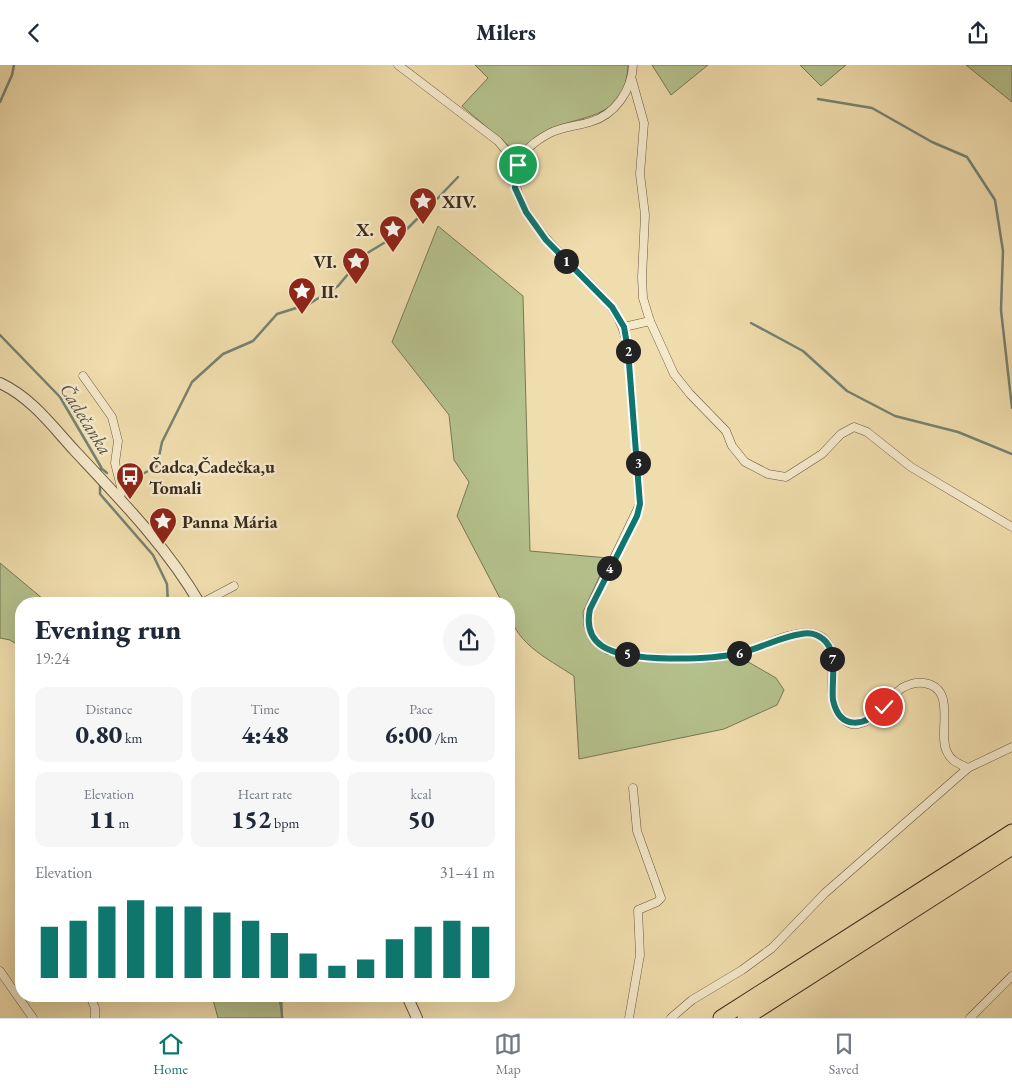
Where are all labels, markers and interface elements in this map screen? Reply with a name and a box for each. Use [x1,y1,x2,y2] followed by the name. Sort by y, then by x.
[476,18,536,47] text: Milers
[20,19,48,47] icon: back
[964,19,992,47] icon: share
[497,144,539,186] pin
[504,151,532,179] icon: arrive
[408,186,438,225] place icon: XIV.
[441,190,477,213] place label: XIV.
[378,214,408,253] place icon: X.
[355,218,374,241] place label: X.
[341,246,371,285] place icon: VI.
[554,249,578,273] pin: 1
[313,250,337,273] place label: VI.
[563,252,570,270] text: 1
[287,276,317,315] place icon: II.
[321,280,339,303] place label: II.
[616,339,640,363] pin: 2
[625,342,632,360] text: 2
[54,378,118,460] water label: Čadečanka
[626,451,650,475] pin: 3
[635,454,642,472] text: 3
[149,455,275,499] place label: Čadca,Čadečka,u Tomali
[115,461,145,500] bus stop icon: Čadca,Čadečka,u Tomali
[148,506,178,545] place icon: Panna Mária
[182,510,278,533] place label: Panna Mária
[596,555,622,581] pin: 4
[606,559,613,577] text: 4
[35,611,181,647] text: Evening run
[443,614,495,666] button: share
[614,641,640,667] pin: 5
[726,641,752,665] pin: 6
[736,644,743,662] text: 6
[624,645,631,663] text: 5
[820,647,844,671] pin: 7
[35,648,70,669] text: 19:24
[829,650,836,668] text: 7
[863,686,905,728] pin
[870,693,898,721] icon: check
[86,700,132,718] text: Distance
[250,700,280,718] text: Time
[409,700,433,718] text: Pace
[75,718,122,750] text: 0.80
[241,718,289,750] text: 4:48
[384,718,432,750] text: 6:00
[122,729,143,747] text: km
[432,729,458,747] text: /km
[84,785,134,803] text: Elevation
[238,785,292,803] text: Heart rate
[411,785,432,803] text: kcal
[89,803,116,835] text: 11
[231,803,271,835] text: 152
[407,803,435,835] text: 50
[116,814,129,832] text: m
[271,814,299,832] text: bpm
[35,862,93,883] text: Elevation
[440,862,495,883] text: 31–41 m
[153,1030,188,1078] tab: Home
[494,1030,522,1078] tab: Map
[829,1030,859,1078] tab: Saved

